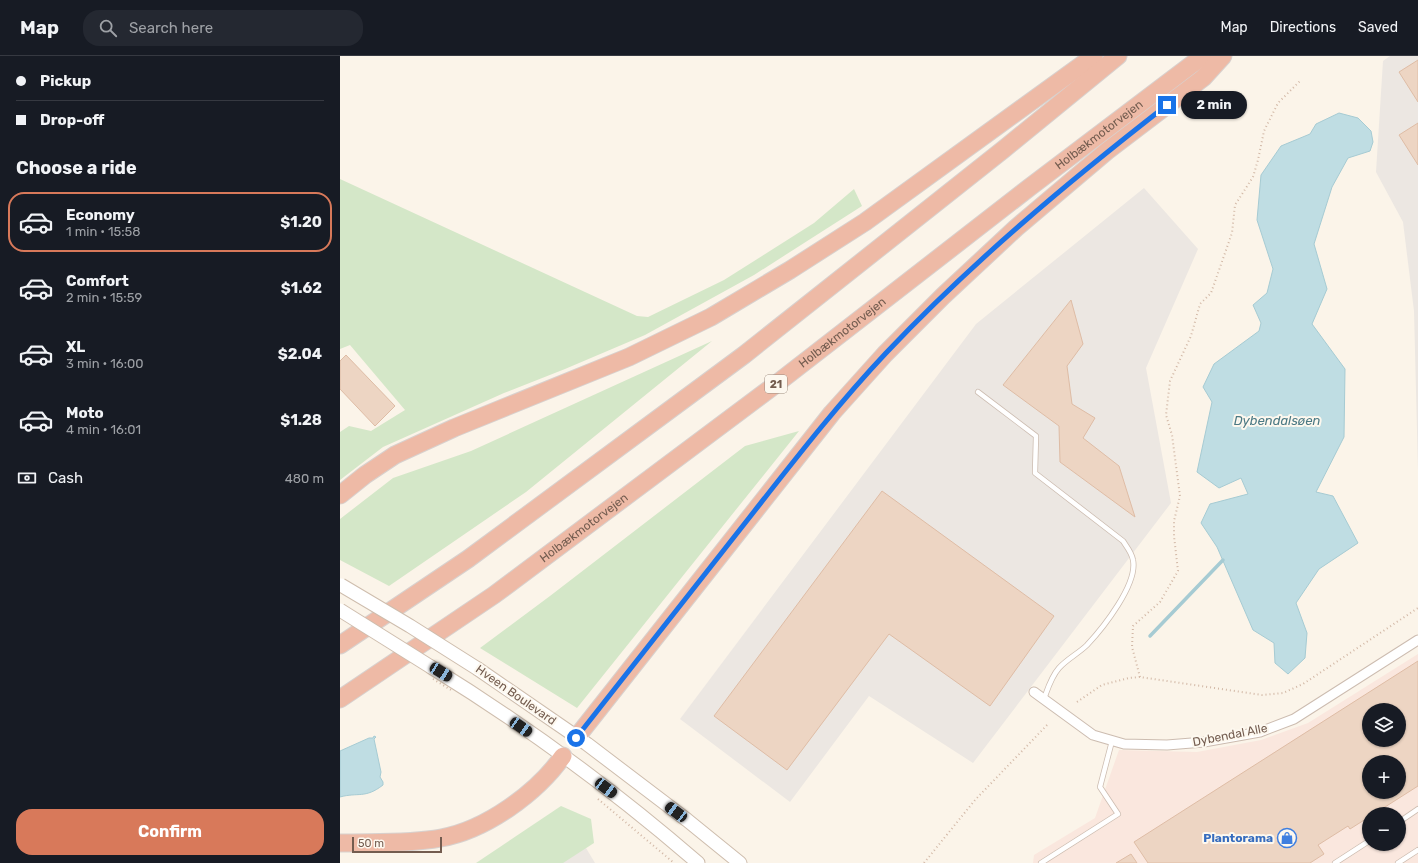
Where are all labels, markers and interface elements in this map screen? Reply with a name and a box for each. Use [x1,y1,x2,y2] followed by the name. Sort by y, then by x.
[83,10,363,46] search box
[20,16,59,39] text: Map
[97,17,119,39] icon: search
[129,19,213,37] text: Search here
[1221,19,1248,36] text: Map
[1270,19,1336,36] text: Directions
[1358,19,1398,36] text: Saved
[40,72,91,90] text: Pickup
[1181,91,1247,119] callout: 2 min
[1158,96,1176,114] route end
[1052,97,1146,172] street label: Holbækmotorvejen
[1196,97,1232,112] text: 2 min
[40,111,104,129] text: Drop-off
[16,157,137,179] text: Choose a ride
[18,204,54,240] icon: car
[66,206,135,224] text: Economy
[280,213,322,231] text: $1.20
[66,224,141,239] text: 1 min · 15:58
[18,270,54,306] icon: car
[66,272,129,290] text: Comfort
[281,279,322,297] text: $1.62
[66,290,142,305] text: 2 min · 15:59
[796,294,889,371] street label: Holbækmotorvejen
[18,336,54,372] icon: car
[66,338,85,356] text: XL
[278,345,322,363] text: $2.04
[66,356,143,371] text: 3 min · 16:00
[765,375,787,393] road number: 21
[18,402,54,438] icon: car
[66,404,104,422] text: Moto
[280,411,322,429] text: $1.28
[1234,413,1320,428] water label: Dybendalsøen
[66,422,141,437] text: 4 min · 16:01
[16,467,38,489] icon: cash
[48,469,83,487] text: Cash
[285,471,324,486] text: 480 m
[537,490,631,565] street label: Holbækmotorvejen
[428,661,454,683] car
[473,662,559,728] street label: Hveen Boulevard
[1362,703,1406,851] map controls
[1362,703,1406,747] button: layers
[508,715,534,739] car
[1191,721,1269,749] street label: Dybendal Alle
[567,729,585,747] route start
[1362,755,1406,799] button: +
[593,776,619,800] car
[663,800,689,824] car
[1362,807,1406,851] button: −
[16,809,324,855] button: Confirm
[1276,827,1298,849] shop icon: Plantorama
[1203,831,1273,845] place label: Plantorama
[352,835,442,854] scale bar
[358,837,384,850] text: 50 m

